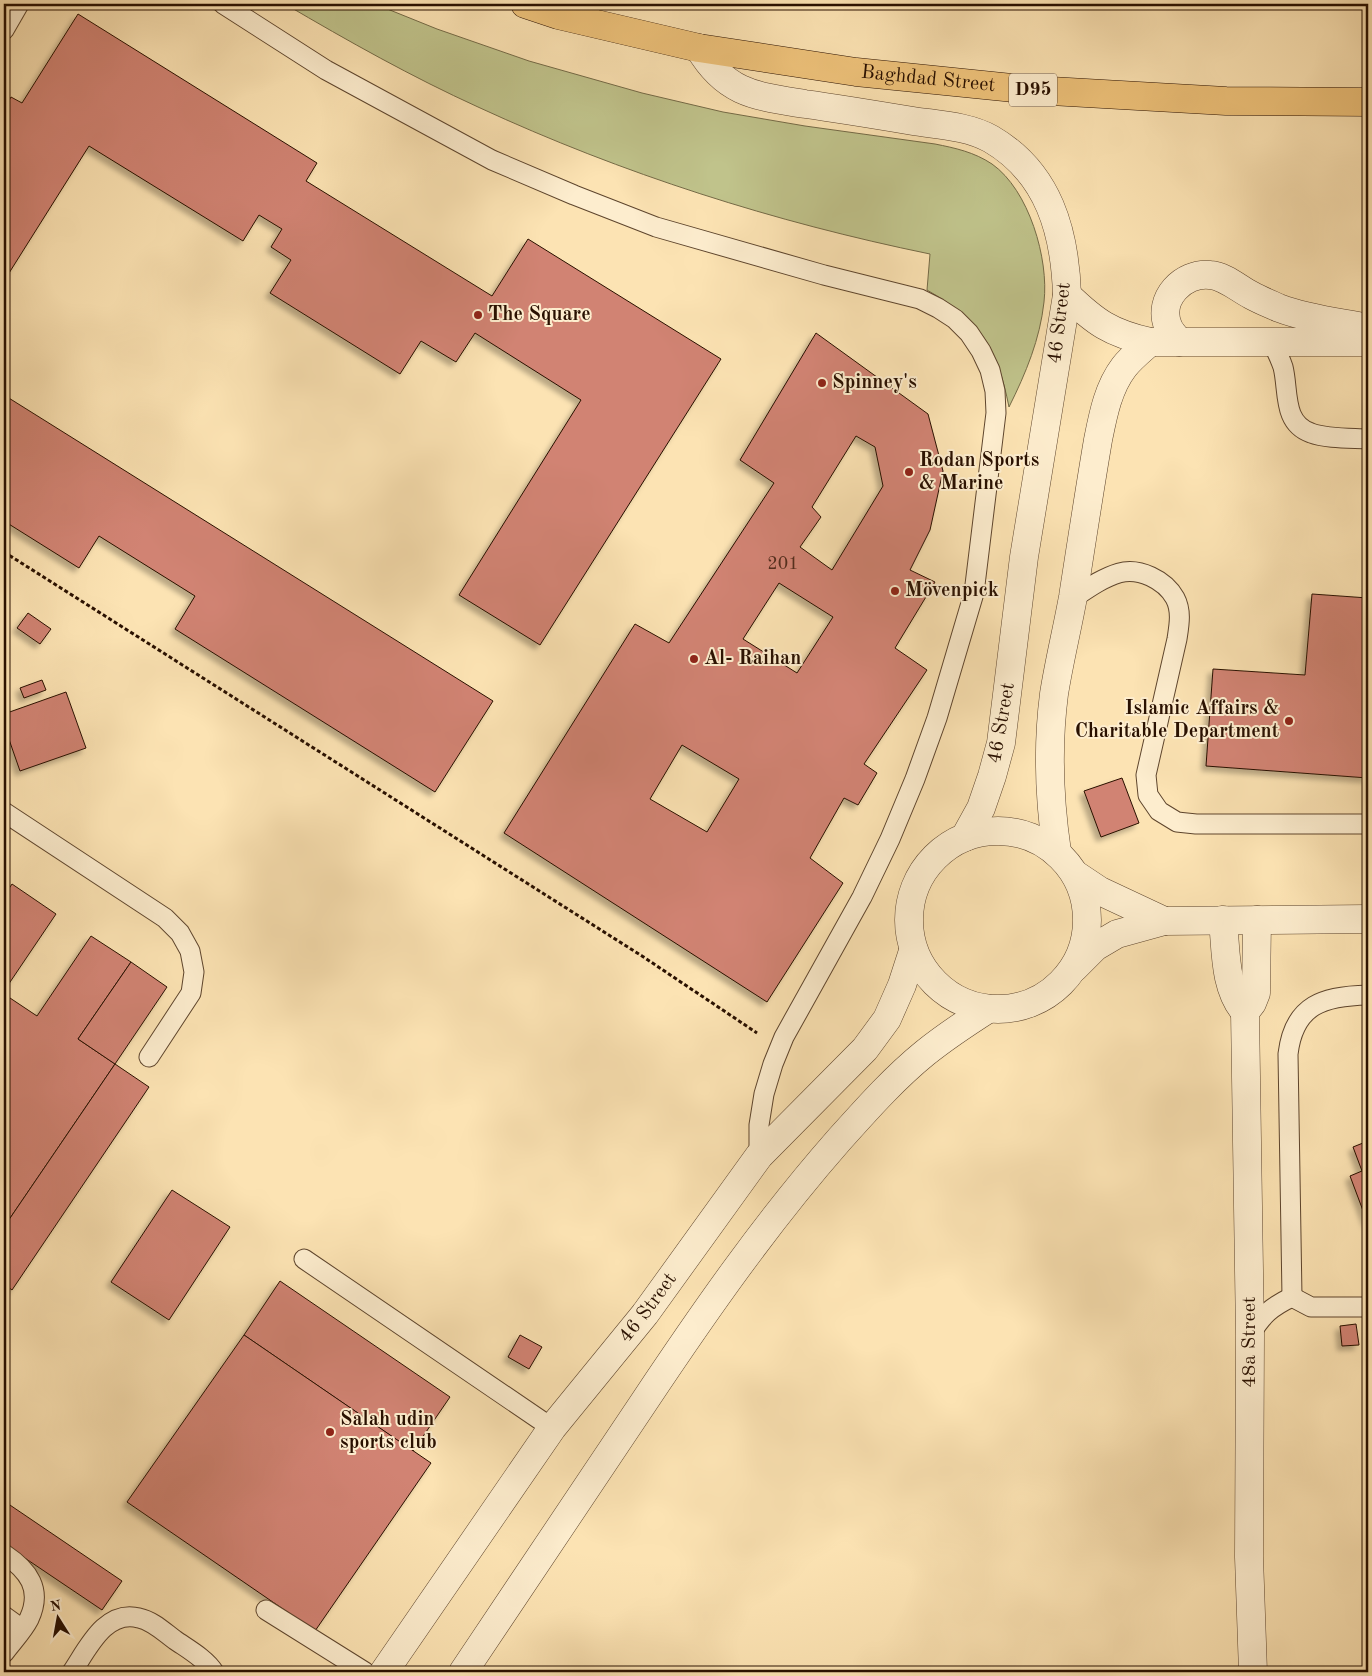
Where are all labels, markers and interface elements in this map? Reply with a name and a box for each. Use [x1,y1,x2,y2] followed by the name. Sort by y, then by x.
[860,63,996,96] street label: Baghdad Street
[1009,74,1057,106] road number: D95
[1045,281,1075,365] street label: 46 Street
[488,305,591,325] place label: The Square
[472,309,484,321] marker: The Square
[832,373,917,393] place label: Spinney's
[816,377,828,389] marker: Spinney's
[919,451,1039,494] place label: Rodan Sports & Marine
[903,466,915,478] marker: Rodan Sports & Marine
[767,555,799,573] house number: 201
[905,581,999,601] place label: Mövenpick
[889,585,901,597] marker: Mövenpick
[704,649,801,669] place label: Al- Raihan
[688,653,700,665] marker: Al- Raihan
[985,681,1019,765] street label: 46 Street
[1075,699,1279,742] place label: Islamic Affairs & Charitable Department
[1283,715,1295,727] marker: Islamic Affairs & Charitable Department
[616,1270,681,1347] street label: 46 Street
[1240,1296,1260,1388] street label: 48a Street
[340,1410,437,1453] place label: Salah udin sports club
[324,1426,336,1438] marker: Salah udin sports club
[32,1594,82,1644] north arrow
[49,1598,63,1614] text: N

